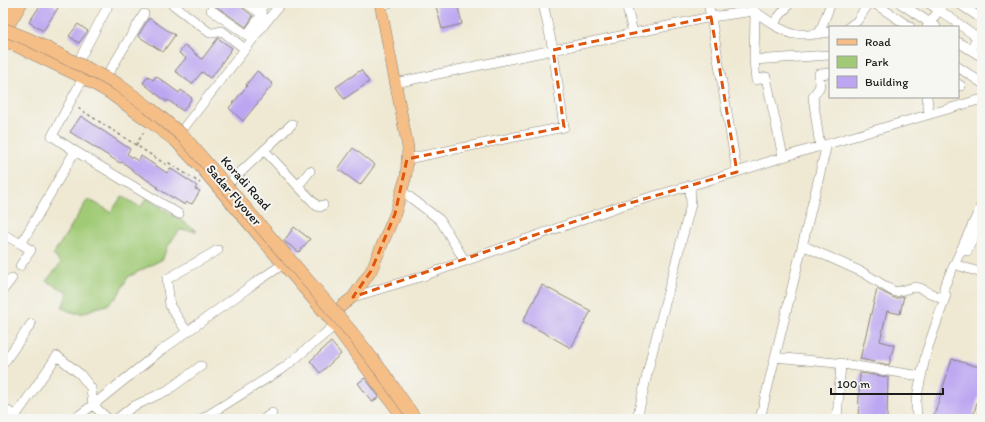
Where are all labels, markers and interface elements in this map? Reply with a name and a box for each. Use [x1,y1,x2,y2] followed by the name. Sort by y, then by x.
[829,26,959,98] legend
[865,35,891,49] text: Road
[865,55,889,69] text: Park
[865,75,909,89] text: Building
[218,153,274,213] street label: Koradi Road
[203,161,265,229] street label: Sadar Flyover
[831,370,943,396] scale bar
[837,377,870,391] text: 100 m

